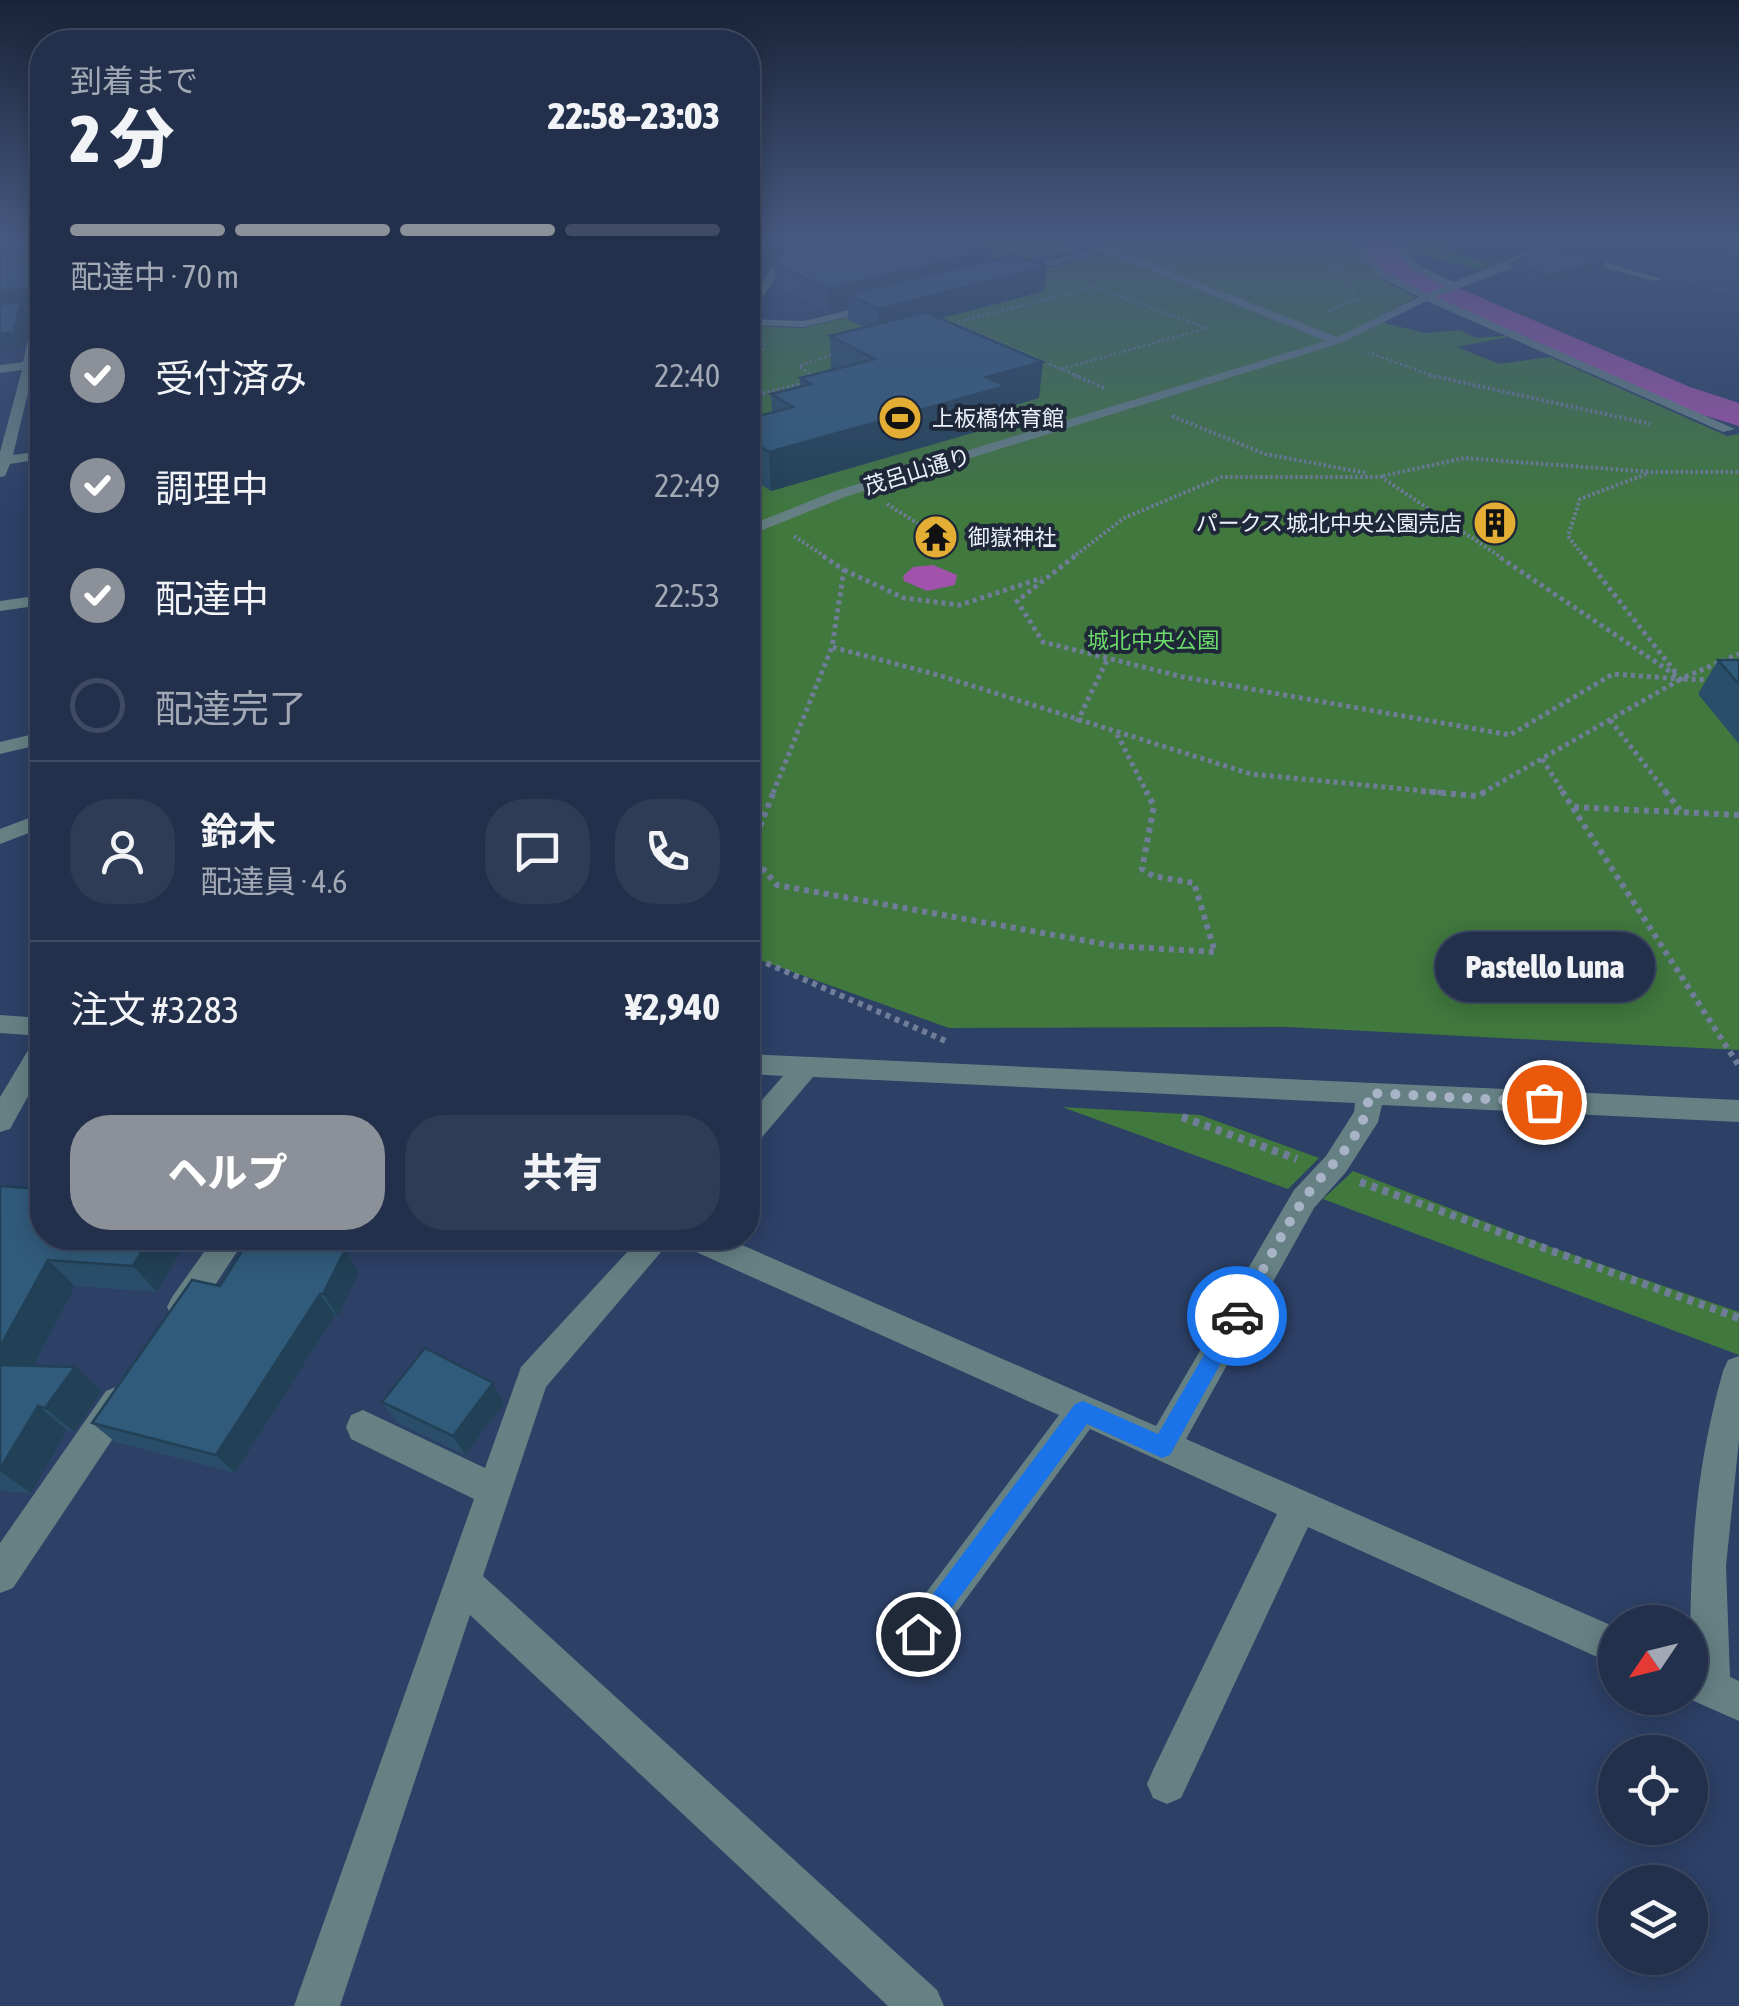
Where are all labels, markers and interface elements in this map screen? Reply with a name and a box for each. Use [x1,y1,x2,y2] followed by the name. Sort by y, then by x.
[70,62,198,99] text: 到着まで
[548,94,720,137] text: 22:58–23:03
[70,101,174,176] text: 2 分
[70,258,239,295] text: 配達中 · 70 m
[70,348,125,403] icon: check
[155,357,307,400] text: 受付済み
[654,357,720,394] text: 22:40
[877,395,923,441] sports icon: 上板橋体育館
[932,405,1064,431] place label: 上板橋体育館
[861,442,973,500] street label: 茂呂山通り
[70,458,125,513] icon: check
[155,467,269,510] text: 調理中
[654,467,720,504] text: 22:49
[1472,500,1518,546] building icon: パークス 城北中央公園売店
[1196,510,1462,536] place label: パークス 城北中央公園売店
[913,514,959,560] temple icon: 御嶽神社
[968,524,1056,550] place label: 御嶽神社
[70,568,125,623] icon: check
[155,577,269,620] text: 配達中
[654,577,720,614] text: 22:53
[1087,627,1219,653] park label: 城北中央公園
[155,687,307,730] text: 配達完了
[70,799,175,904] button: person
[485,799,590,904] button: chat
[615,799,720,904] button: phone
[200,810,276,853] text: 鈴木
[200,863,347,900] text: 配達員 · 4.6
[1434,932,1654,1002] callout: Pastello Luna
[1466,948,1624,985] text: Pastello Luna
[625,985,720,1028] text: ¥2,940
[70,988,239,1031] text: 注文 #3283
[1502,1060,1587,1145] pin
[1517,1075,1572,1130] icon: bag
[70,1115,385,1230] button: ヘルプ
[405,1115,720,1230] button: 共有
[1187,1266,1287,1366] courier
[1210,1289,1265,1344] icon: car
[876,1592,961,1677] pin
[1598,1605,1708,1715] north arrow
[1598,1605,1708,1975] map controls
[891,1607,946,1662] icon: home
[1598,1735,1708,1845] button: locate
[1598,1865,1708,1975] button: layers

